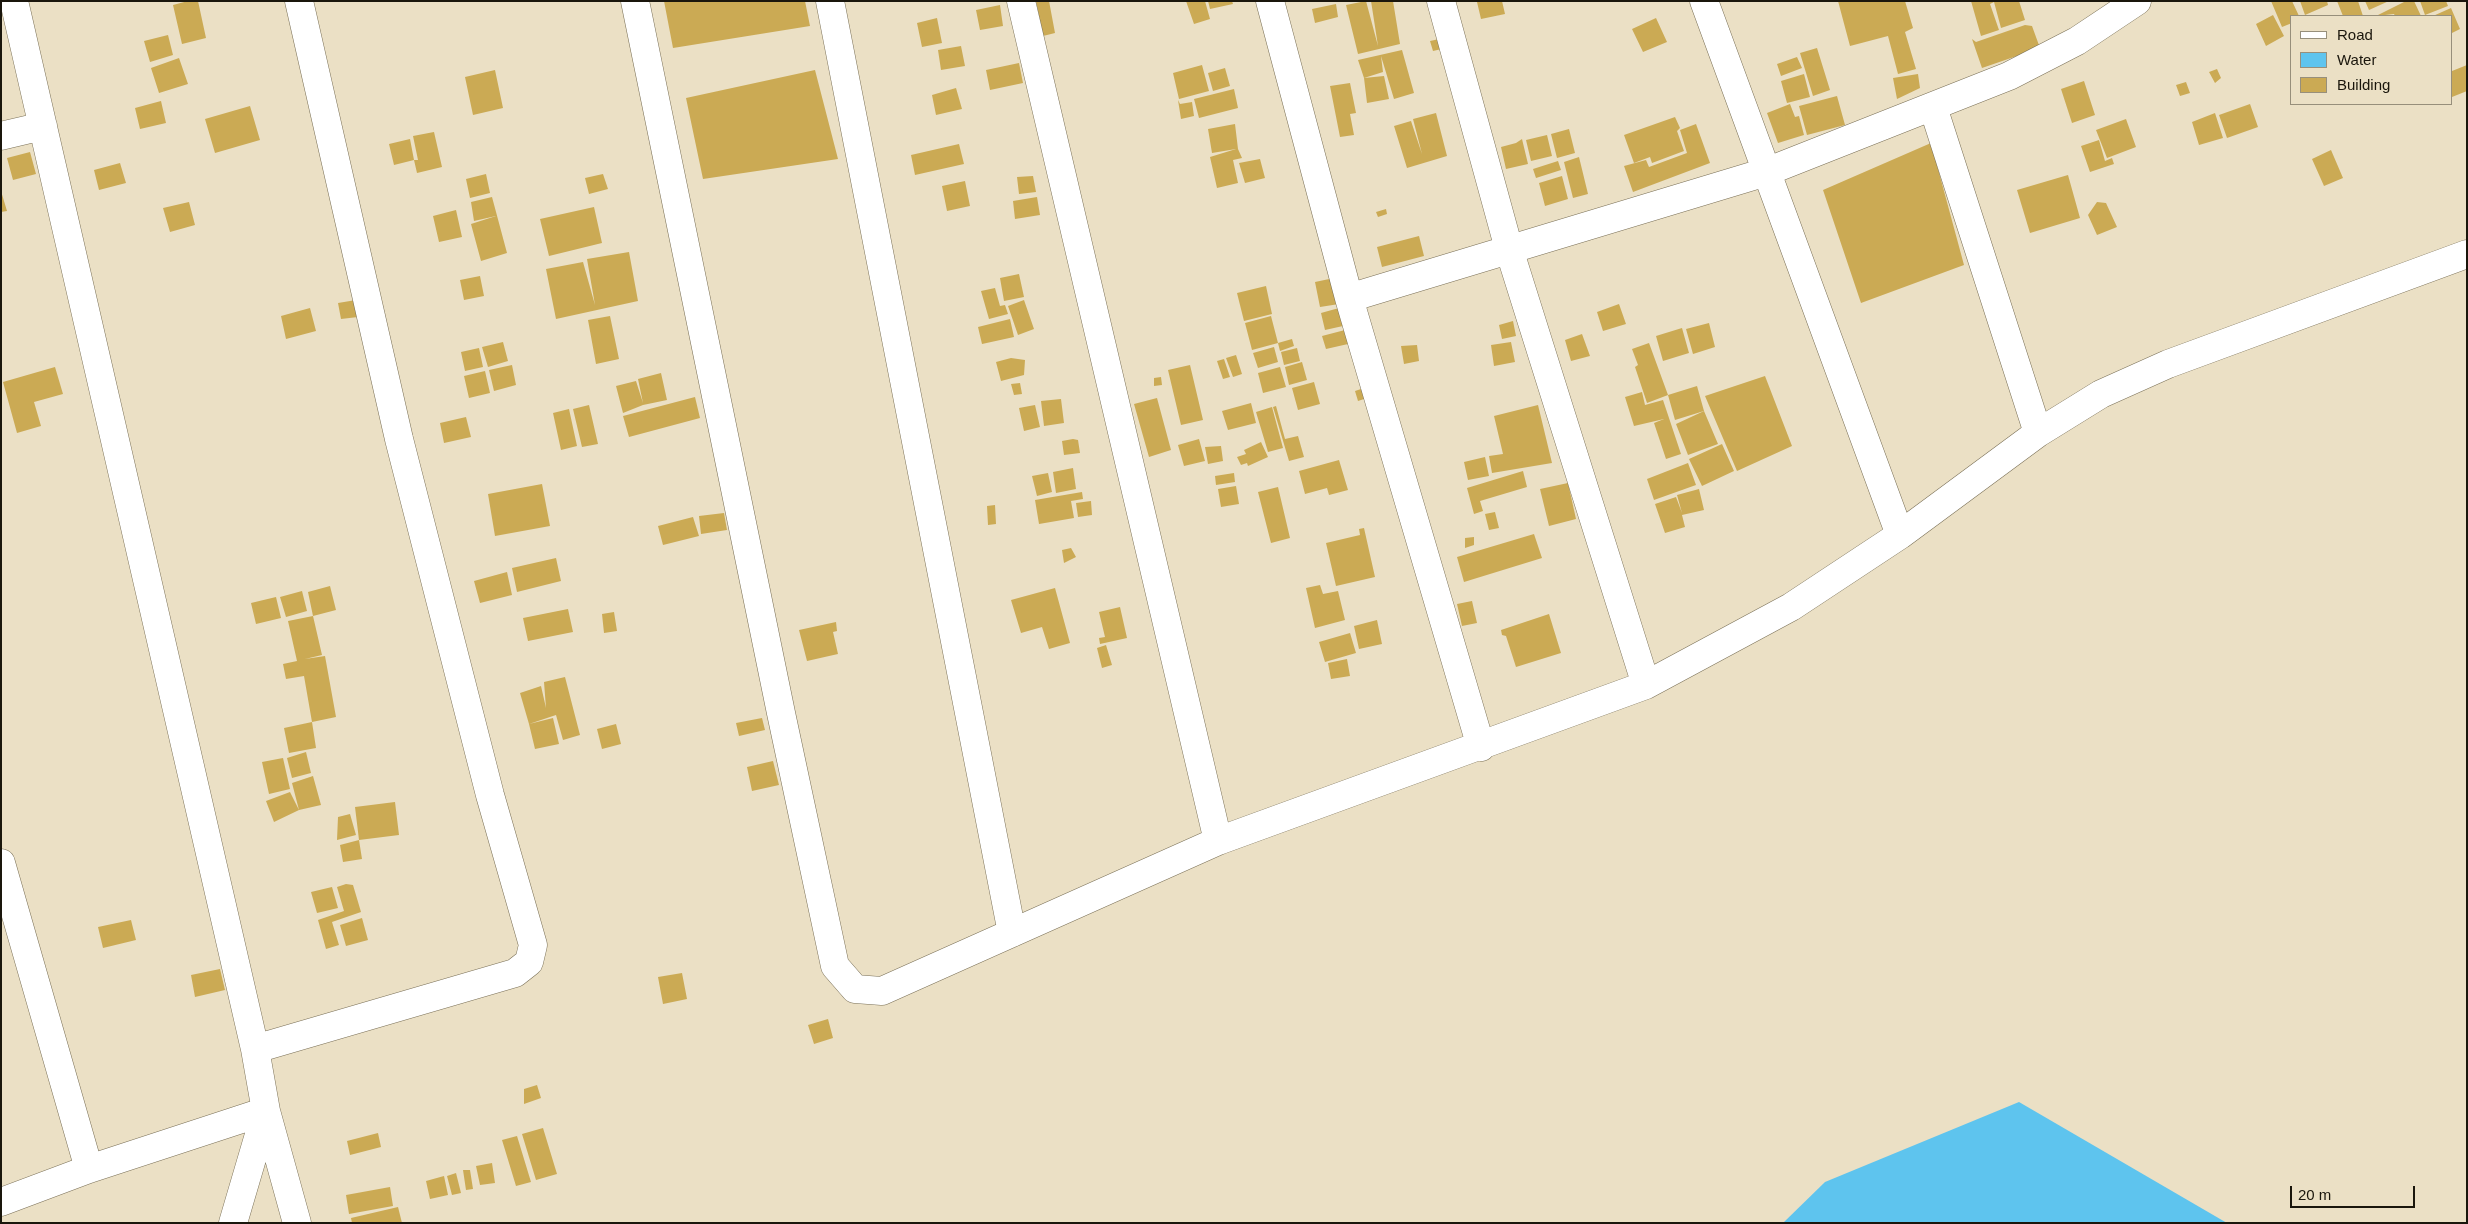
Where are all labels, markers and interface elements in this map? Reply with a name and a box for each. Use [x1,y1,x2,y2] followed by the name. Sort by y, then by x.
[2290,15,2453,105] legend
[2337,26,2373,43] text: Road
[2337,51,2376,68] text: Water
[2337,76,2390,93] text: Building
[2293,1176,2418,1208] scale bar
[2298,1186,2331,1203] text: 20 m

